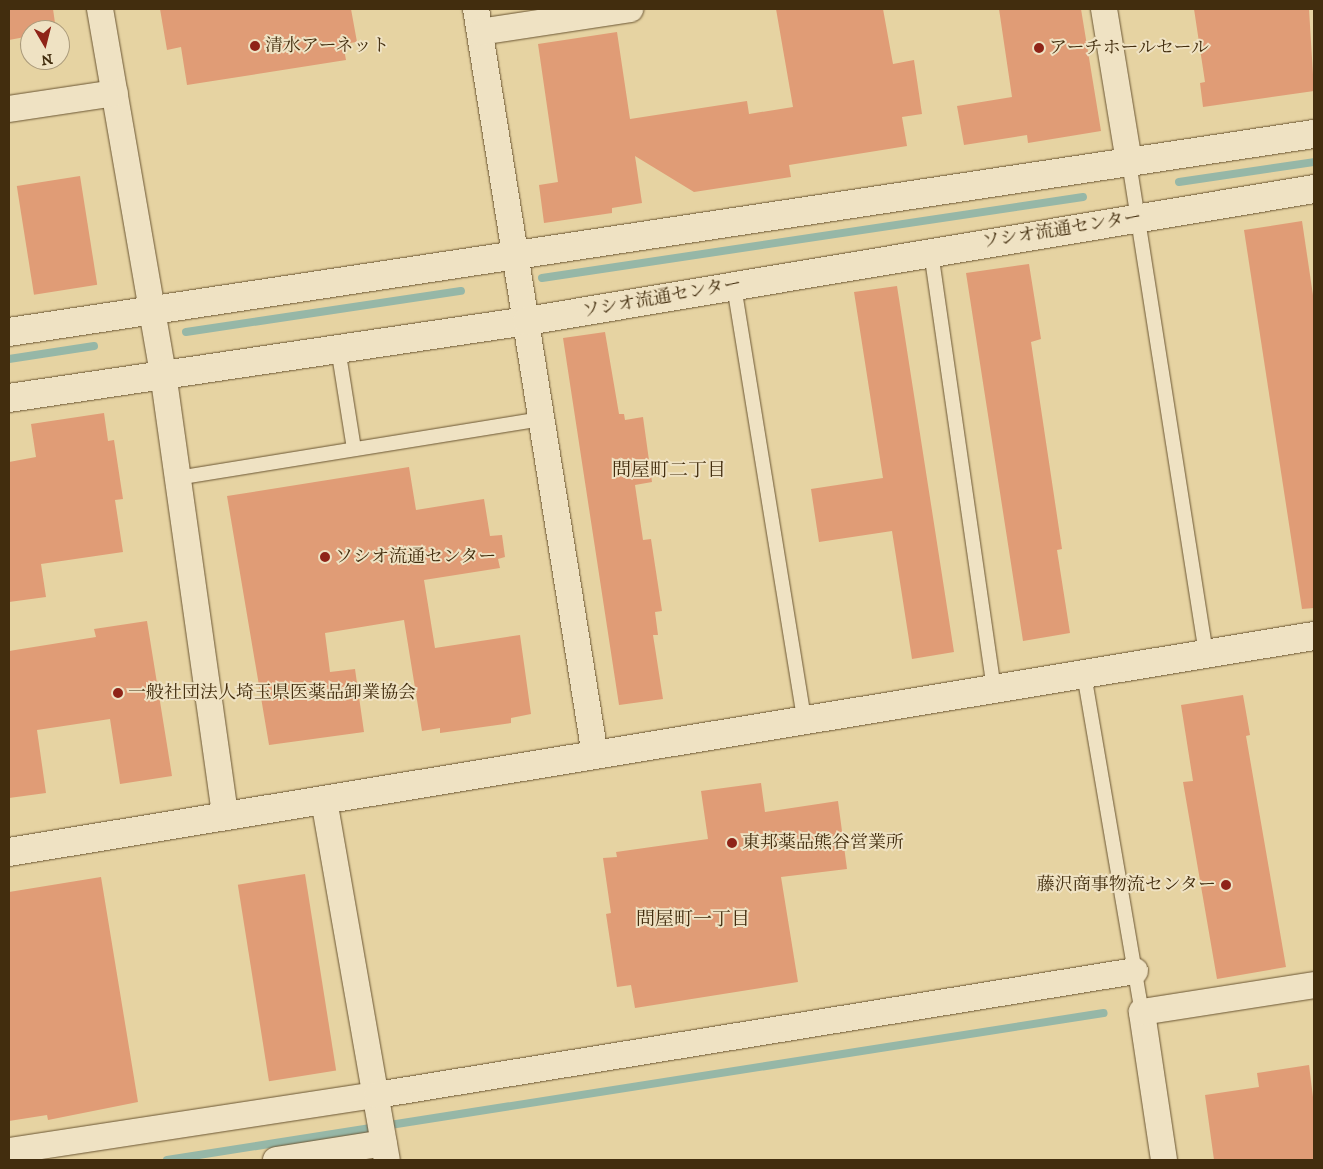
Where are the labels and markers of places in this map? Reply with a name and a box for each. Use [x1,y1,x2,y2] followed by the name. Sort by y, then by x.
[265,35,390,57] place label: 清水アーネット
[1049,37,1210,59] place label: アーチホールセール
[249,40,261,52] marker: 清水アーネット
[1033,42,1045,54] marker: アーチホールセール
[335,546,497,568] place label: ソシオ流通センター
[319,551,331,563] marker: ソシオ流通センター
[128,682,416,704] place label: 一般社団法人埼玉県医薬品卸業協会
[112,687,124,699] marker: 一般社団法人埼玉県医薬品卸業協会
[742,832,904,854] place label: 東邦薬品熊谷営業所
[726,837,738,849] marker: 東邦薬品熊谷営業所
[1036,874,1216,896] place label: 藤沢商事物流センター
[1220,879,1232,891] marker: 藤沢商事物流センター

